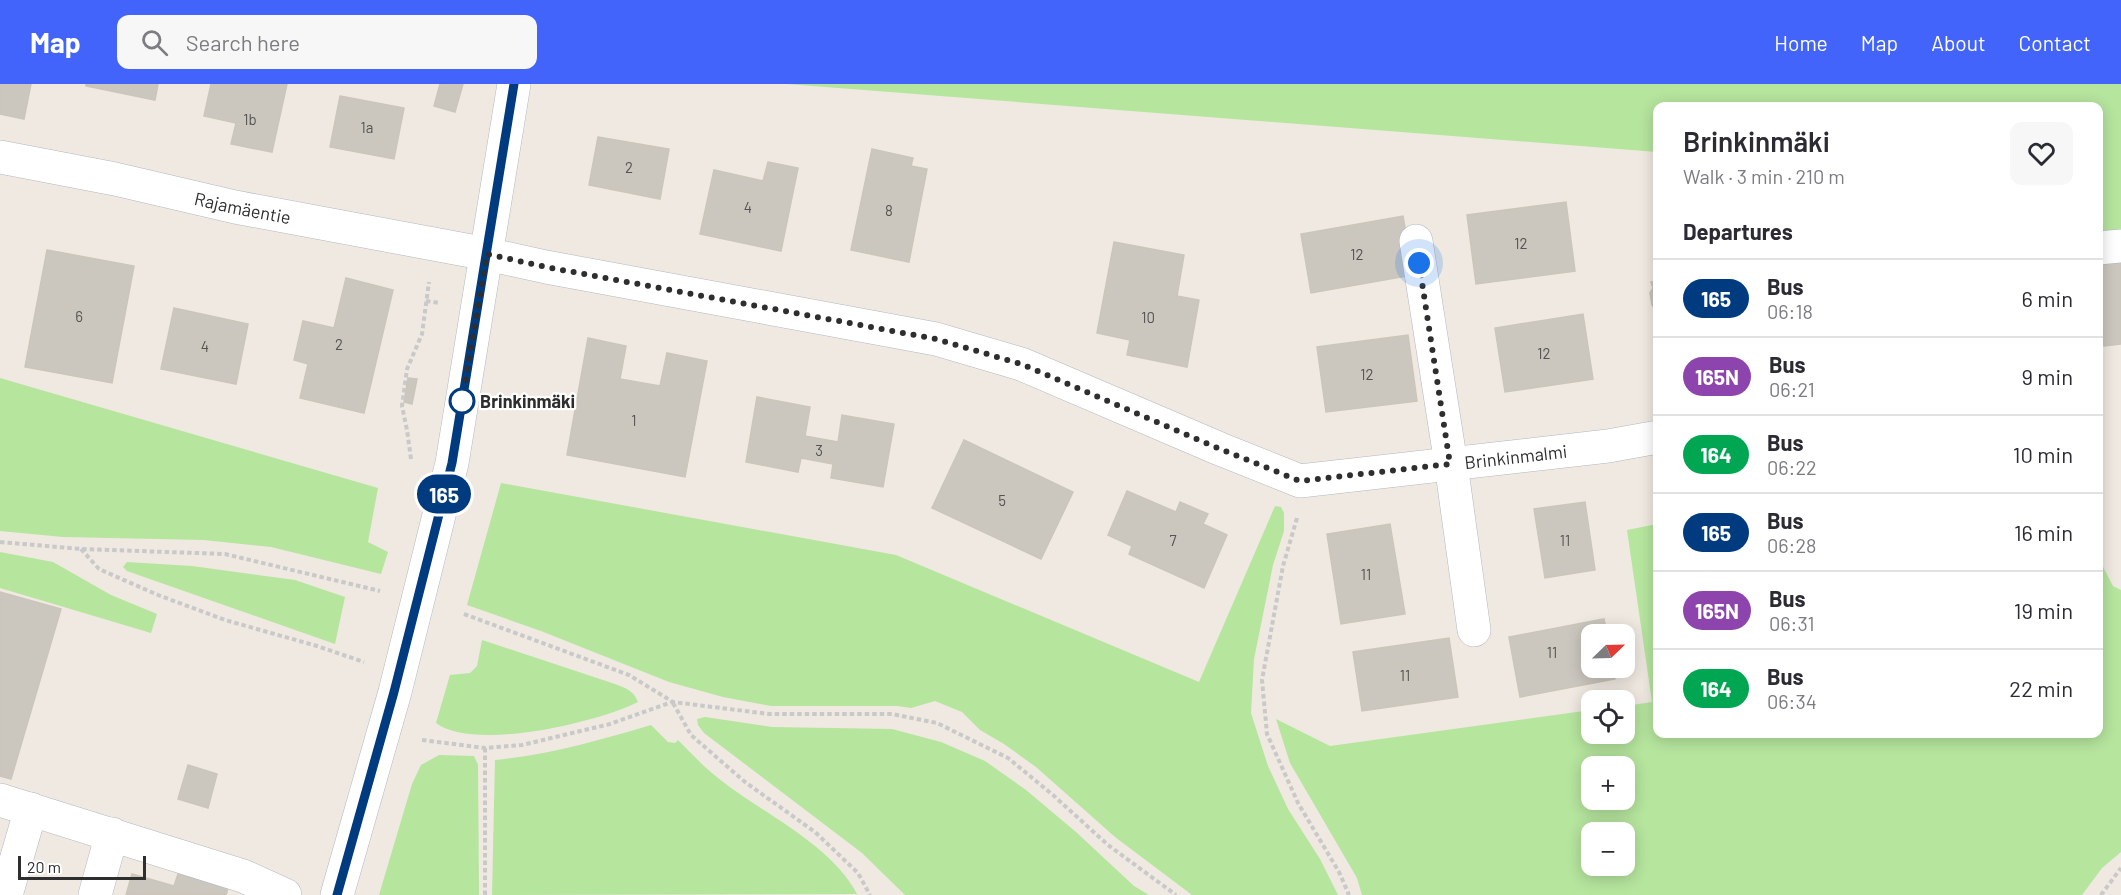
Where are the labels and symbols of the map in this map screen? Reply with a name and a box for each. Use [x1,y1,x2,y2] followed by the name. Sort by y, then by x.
[243,110,257,128] house number: 1b
[361,118,373,136] house number: 1a
[625,158,633,176] house number: 2
[192,187,293,228] street label: Rajamäentie
[744,198,752,216] house number: 4
[885,201,893,219] house number: 8
[1514,234,1528,252] house number: 12
[1350,245,1364,263] house number: 12
[1404,248,1434,278] your location
[75,307,83,325] house number: 6
[1141,308,1155,326] house number: 10
[335,335,343,353] house number: 2
[201,337,209,355] house number: 4
[1537,344,1551,362] house number: 12
[1360,365,1374,383] house number: 12
[449,388,475,414] marker: Brinkinmäki
[480,390,575,412] place label: Brinkinmäki
[631,411,637,429] house number: 1
[1463,440,1568,473] street label: Brinkinmalmi
[815,441,823,459] house number: 3
[410,474,478,514] line badge: 165
[998,491,1006,509] house number: 5
[1169,531,1177,549] house number: 7
[1560,531,1570,549] house number: 11
[1361,565,1371,583] house number: 11
[1581,624,1635,678] north arrow
[1547,643,1557,661] house number: 11
[1400,666,1410,684] house number: 11
[18,853,146,880] scale bar

